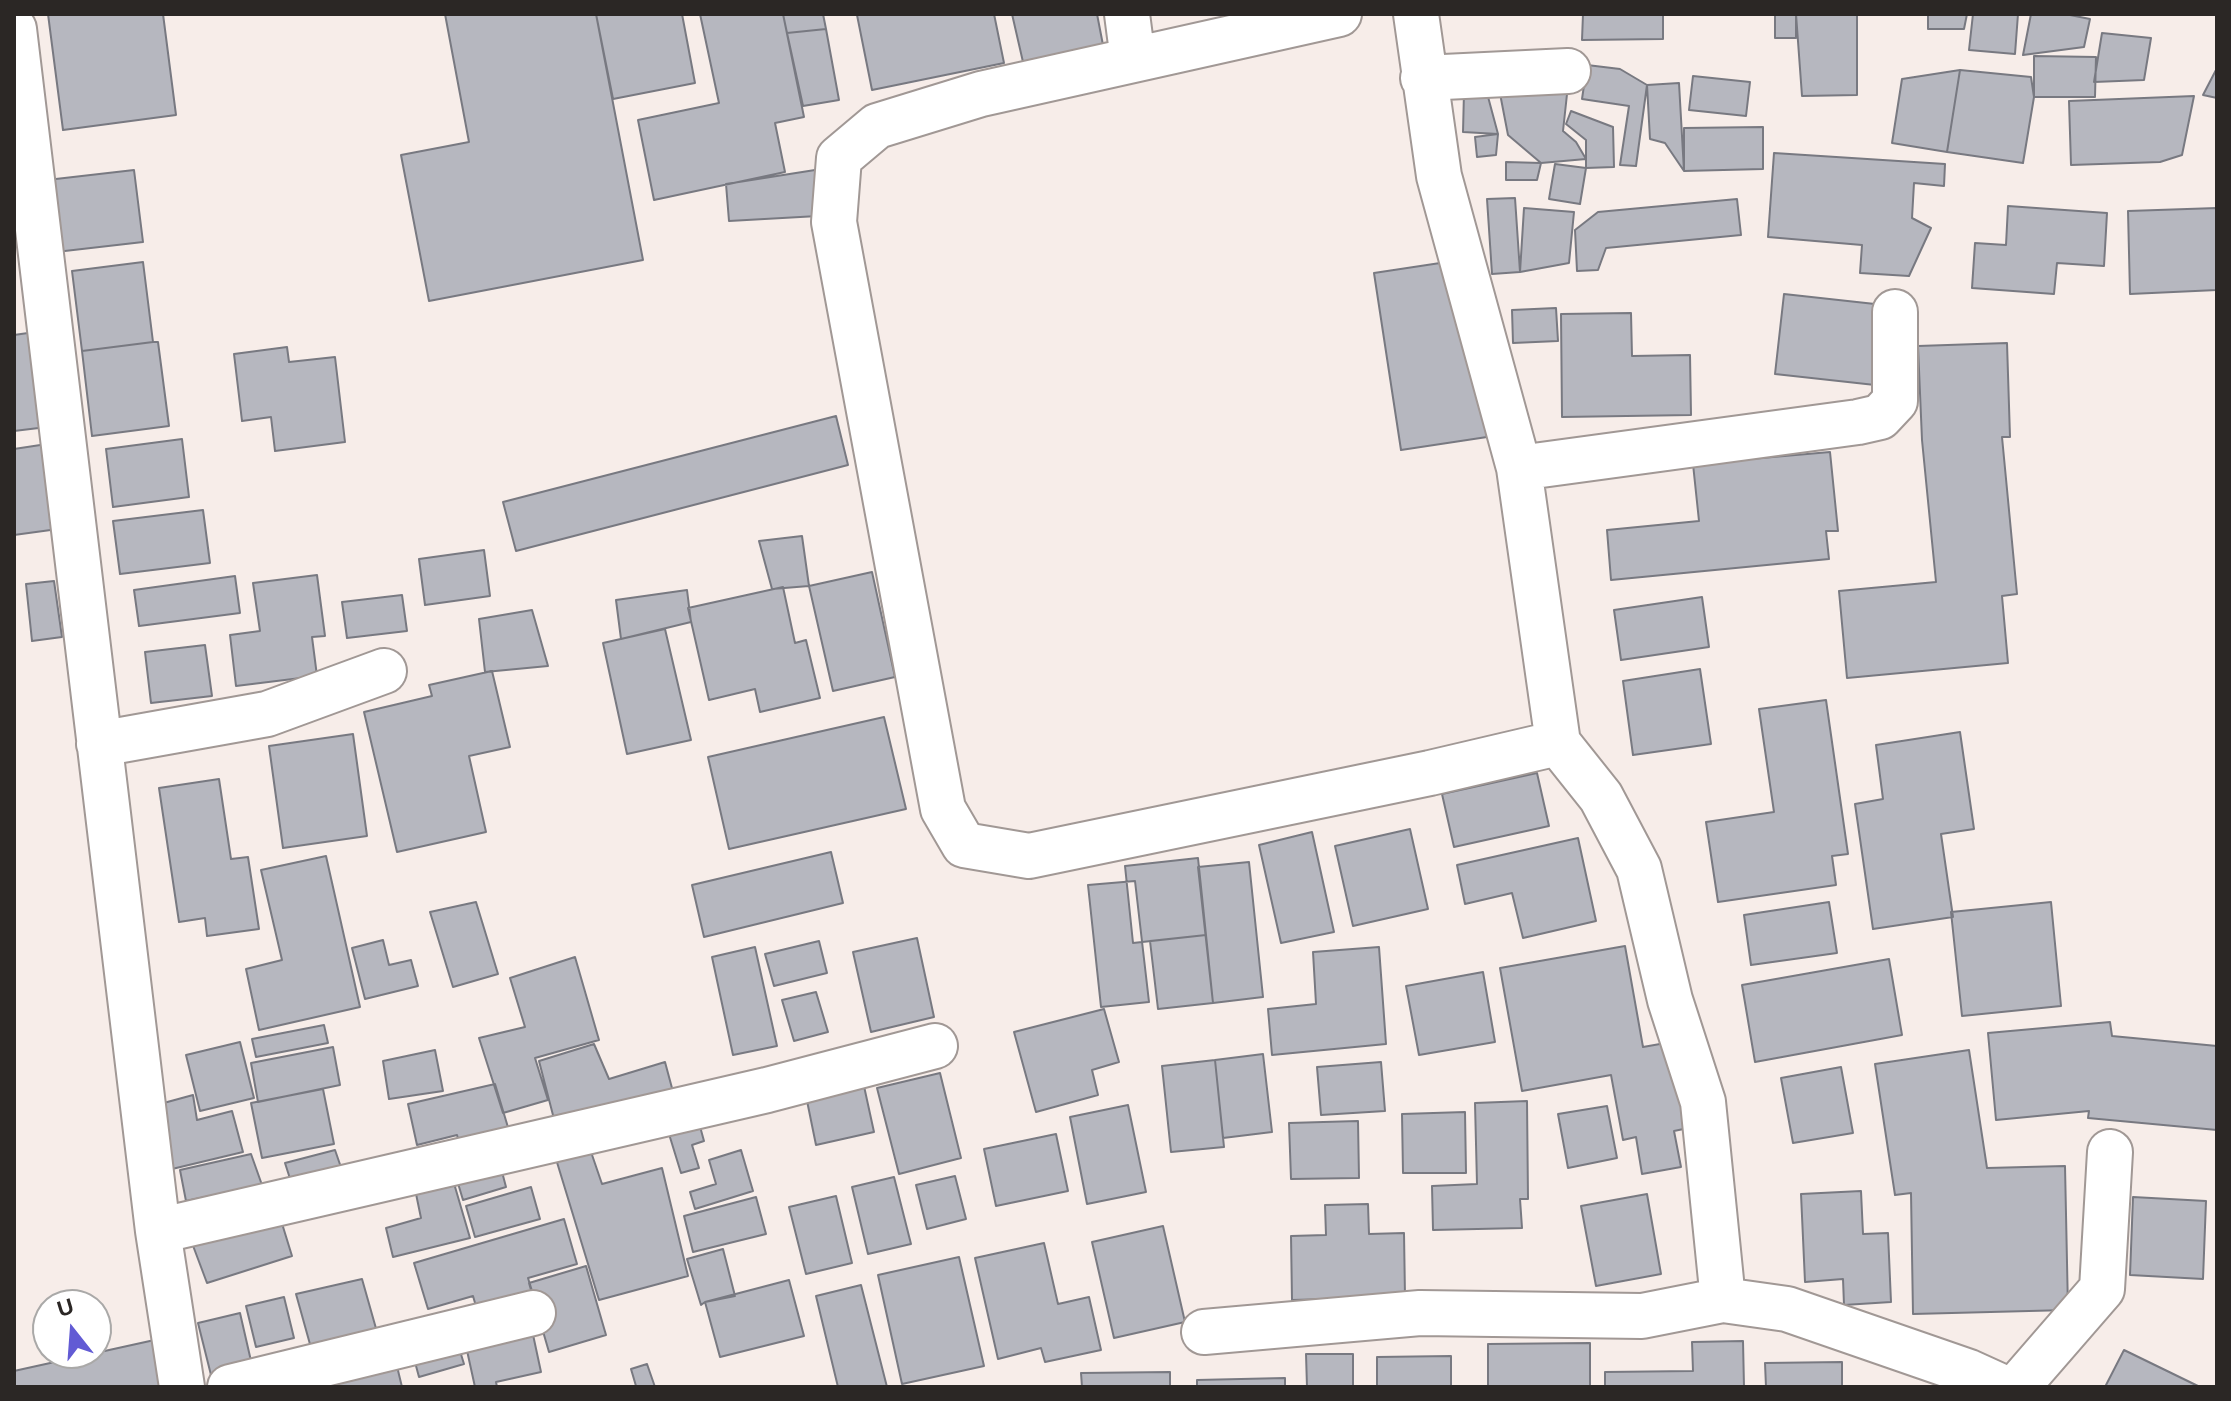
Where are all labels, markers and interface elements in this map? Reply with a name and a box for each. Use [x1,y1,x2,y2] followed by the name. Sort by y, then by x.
[32,1289,112,1369] north arrow
[54,1293,77,1322] text: U

